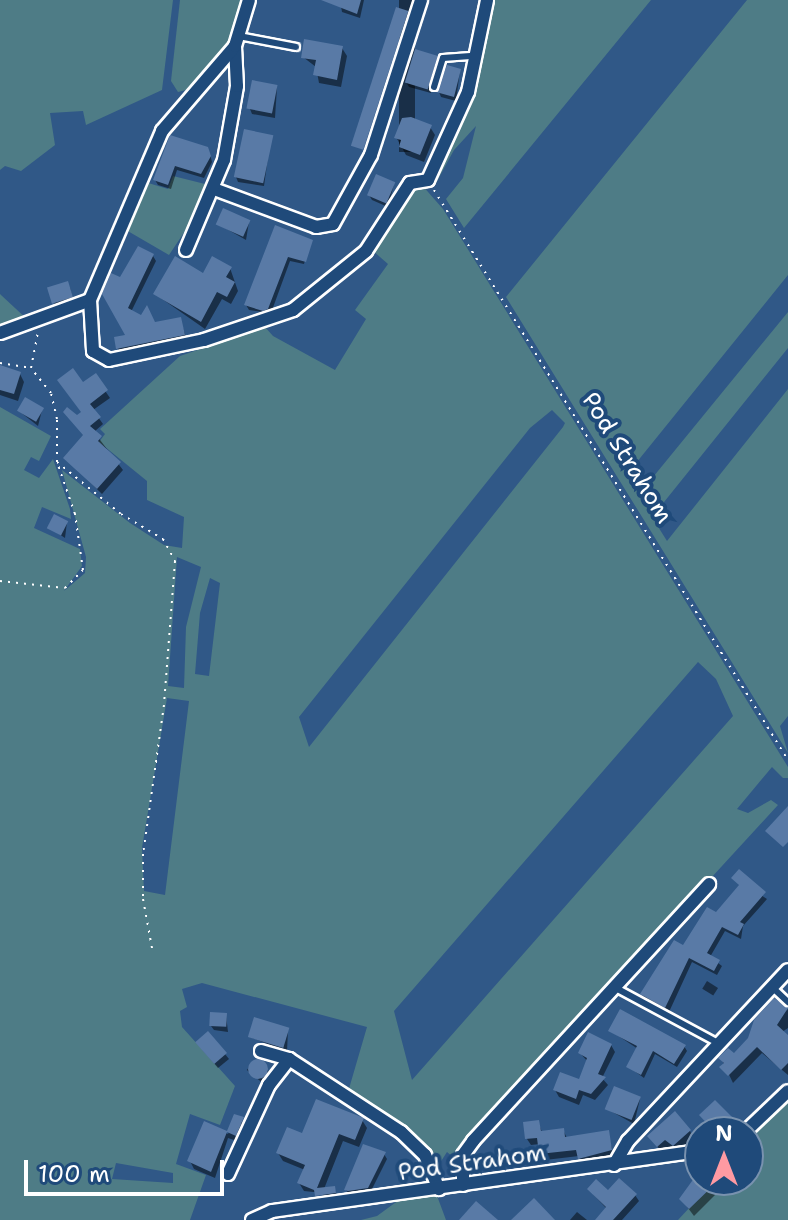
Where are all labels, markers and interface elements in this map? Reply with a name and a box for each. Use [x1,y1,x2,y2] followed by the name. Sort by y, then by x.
[575,387,679,529] street label: Pod Strahom
[684,1116,764,1196] north arrow
[715,1119,733,1148] text: N
[396,1138,548,1188] street label: Pod Strahom
[28,1144,228,1194] scale bar
[38,1158,110,1190] text: 100 m

